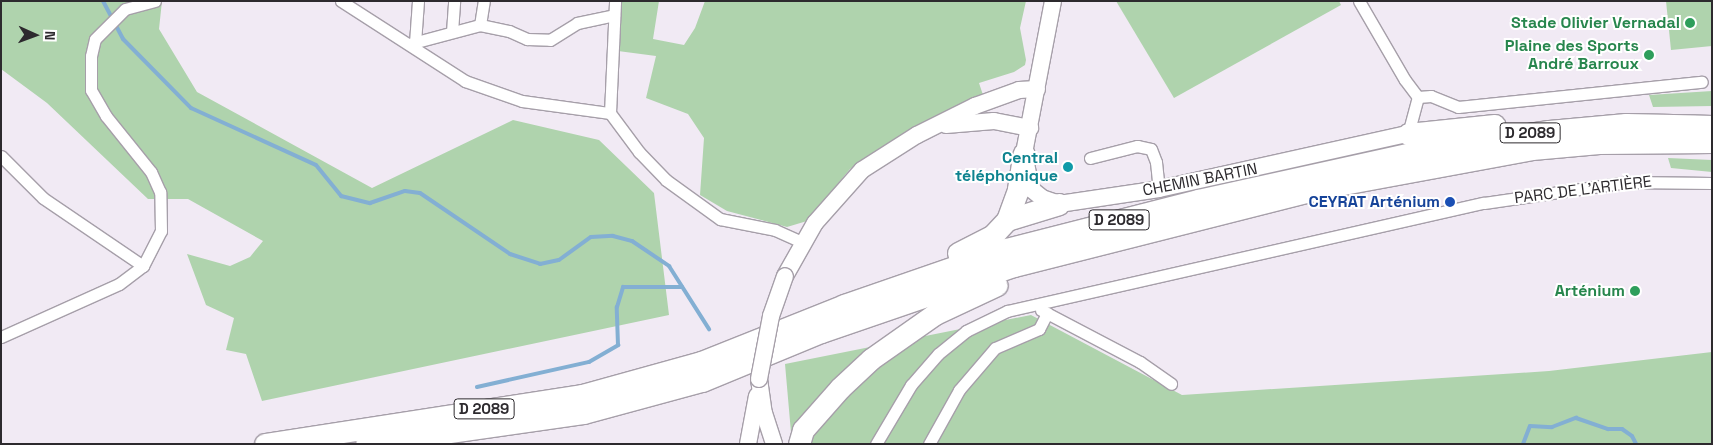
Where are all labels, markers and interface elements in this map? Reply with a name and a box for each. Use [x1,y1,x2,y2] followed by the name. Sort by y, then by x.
[10,10,60,60] north arrow
[1511,13,1680,33] place label: Stade Olivier Vernadal
[1684,17,1696,29] marker: Stade Olivier Vernadal
[41,31,59,41] text: N
[1505,36,1639,74] place label: Plaine des Sports André Barroux
[1643,49,1655,61] marker: Plaine des Sports André Barroux
[1499,120,1561,146] road number: D 2089
[955,148,1058,186] place label: Central téléphonique
[1141,159,1259,201] street label: CHEMIN BARTIN
[1062,161,1074,173] marker: Central téléphonique
[1513,172,1653,208] street label: PARC DE L'ARTIÈRE
[1308,192,1440,212] place label: CEYRAT Arténium
[1444,196,1456,208] marker: CEYRAT Arténium
[1088,208,1150,232] road number: D 2089
[1555,281,1625,301] place label: Arténium
[1629,285,1641,297] marker: Arténium
[453,396,515,422] road number: D 2089

